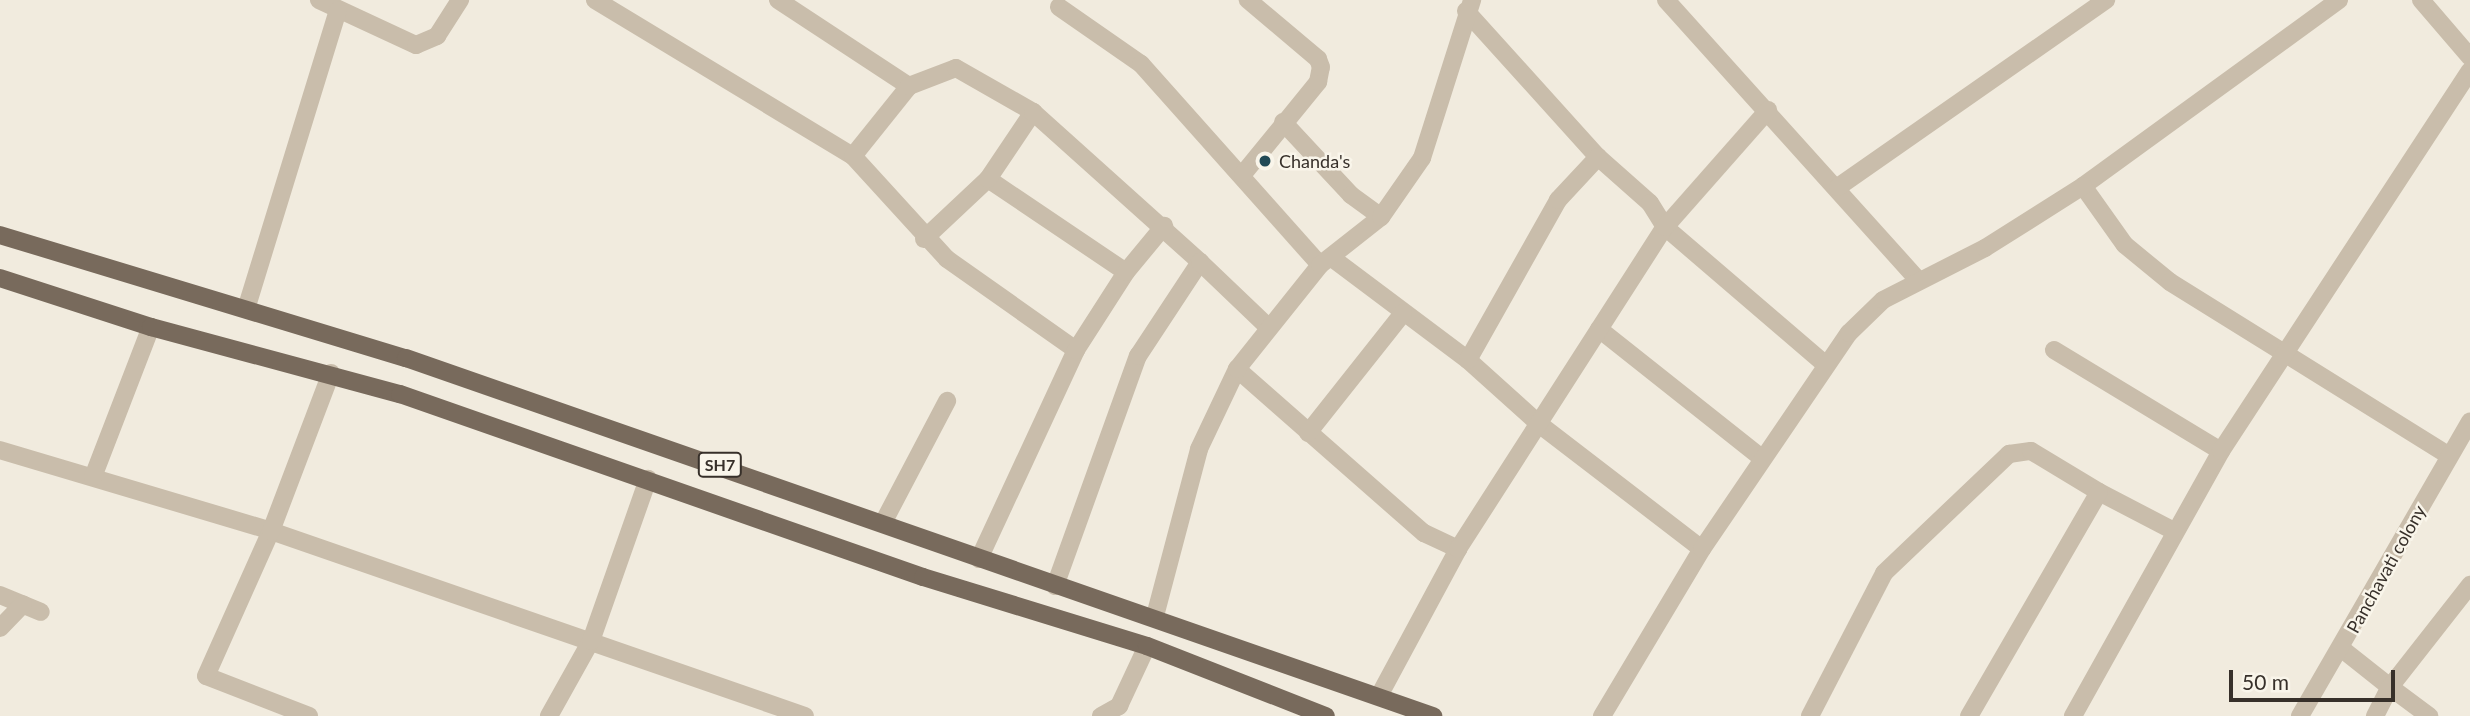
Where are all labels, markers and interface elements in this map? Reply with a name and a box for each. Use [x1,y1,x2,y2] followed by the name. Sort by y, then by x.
[1279,150,1350,172] place label: Chanda's
[1257,153,1273,169] marker: Chanda's
[697,452,743,478] road number: SH7
[2342,501,2430,637] street label: Panchavati colony
[2232,656,2398,700] scale bar
[2242,669,2289,694] text: 50 m

